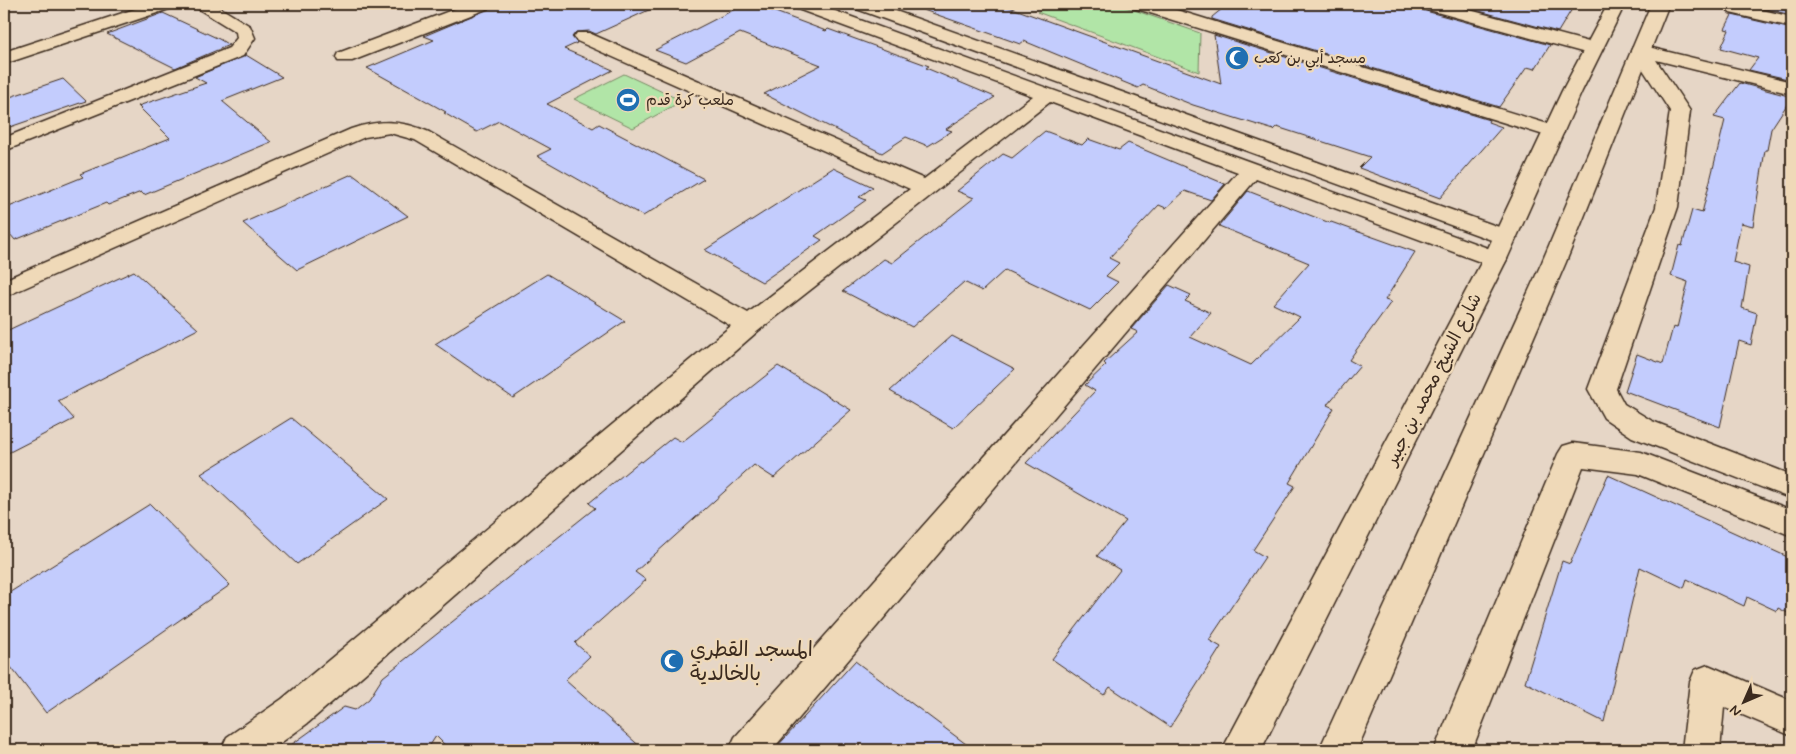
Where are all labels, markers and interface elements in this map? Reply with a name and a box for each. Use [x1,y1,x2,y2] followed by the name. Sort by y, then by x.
[1224,45,1250,71] mosque icon: مسجد أبي بن كعب
[1254,49,1366,71] place label: مسجد أبي بن كعب
[615,87,641,113] sports icon: ملعب كرة قدم
[646,91,734,111] place label: ملعب كرة قدم
[1379,289,1488,472] street label: شارع الشيخ محمد بن جبير
[690,636,813,688] place label: المسجد القطري بالخالدية
[659,648,685,674] mosque icon: المسجد القطري بالخالدية
[1718,676,1768,726] north arrow
[1726,701,1745,720] text: N

